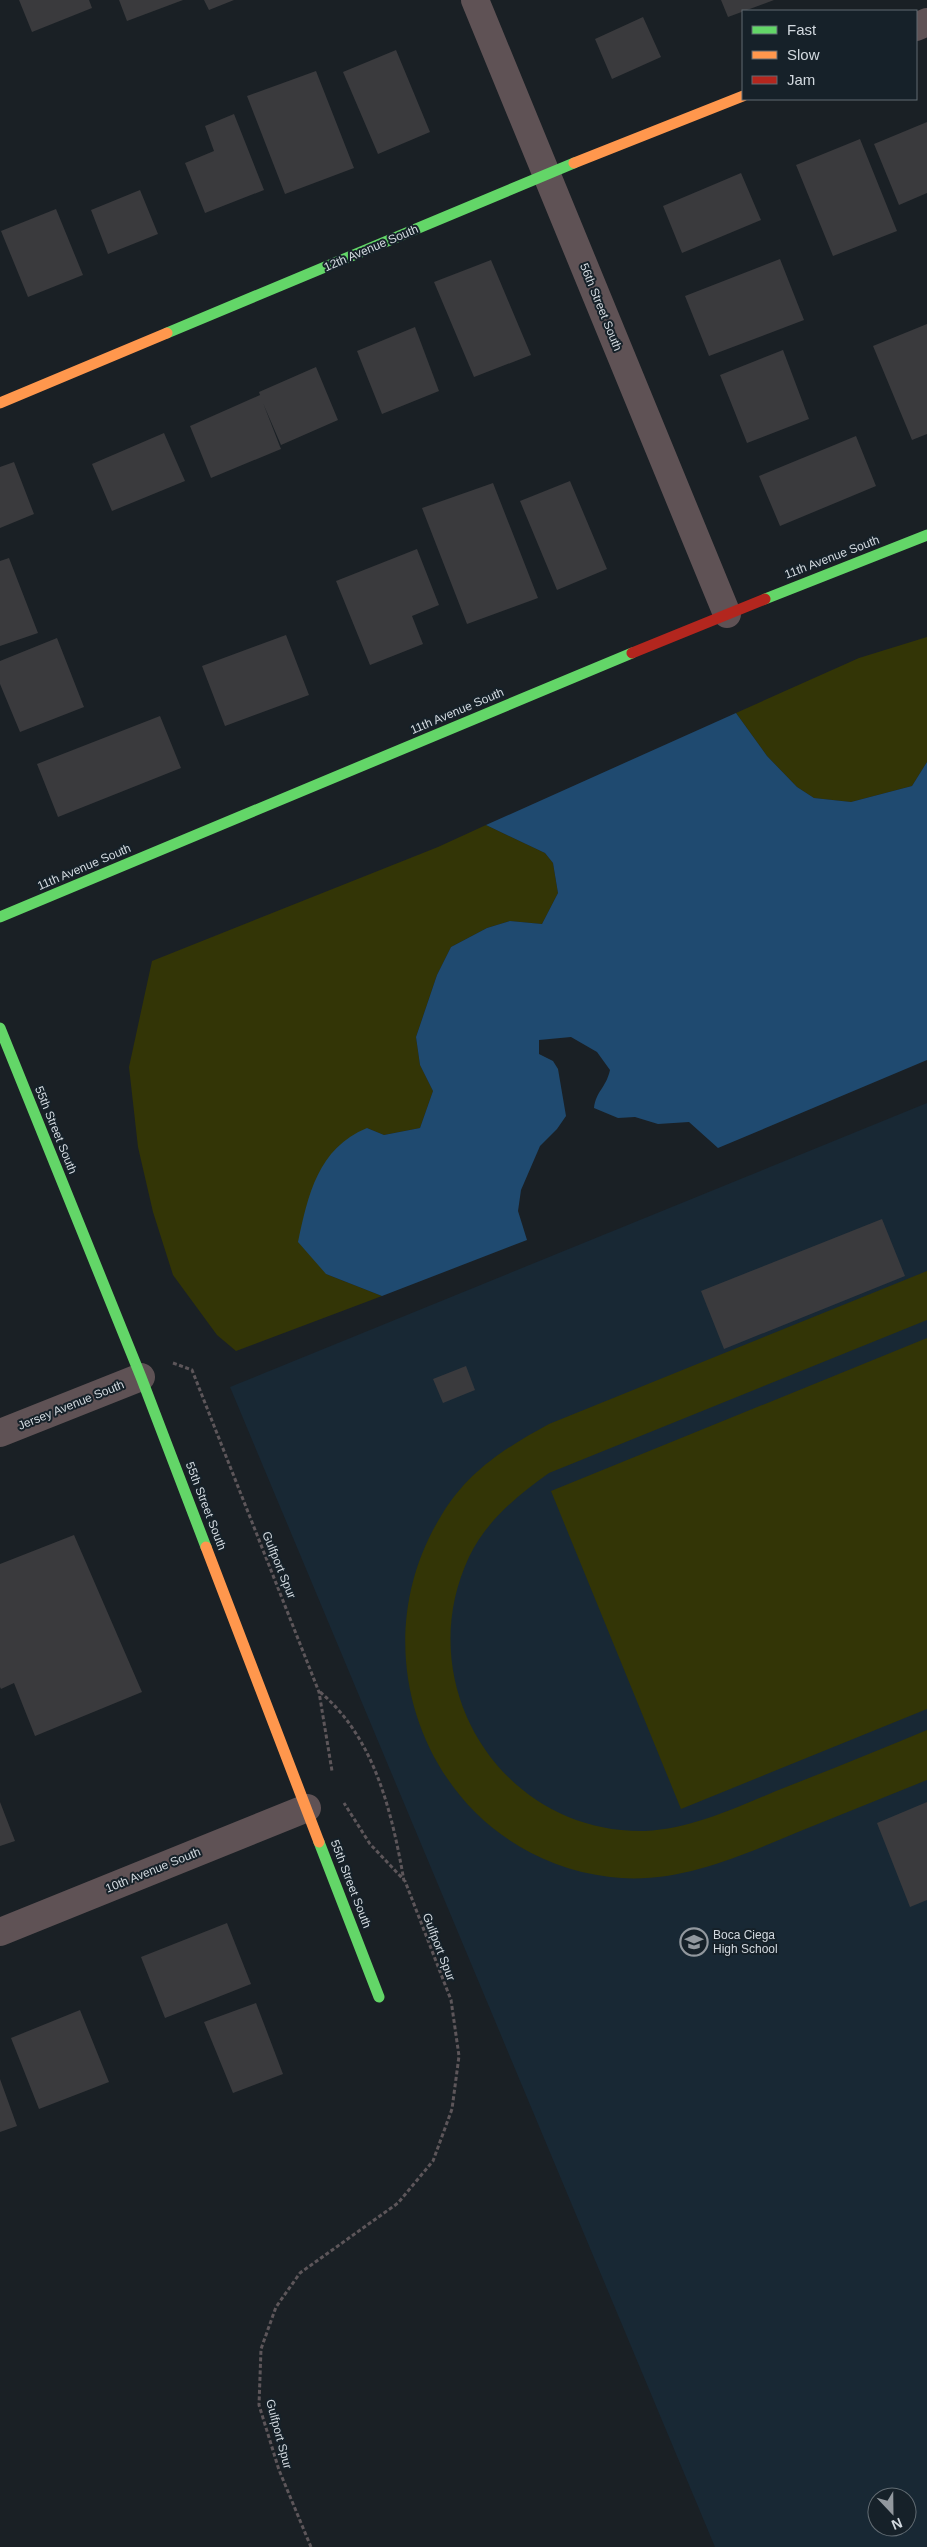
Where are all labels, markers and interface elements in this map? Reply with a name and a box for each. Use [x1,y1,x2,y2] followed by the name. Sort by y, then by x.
[742,10,917,100] legend
[787,21,817,38] text: Fast
[787,46,820,63] text: Slow
[787,71,815,88] text: Jam
[322,222,420,274] street label: 12th Avenue South
[577,261,625,353] street label: 56th Street South
[783,532,881,582] street label: 11th Avenue South
[408,685,506,737] street label: 11th Avenue South
[35,841,133,893] street label: 11th Avenue South
[32,1084,80,1176] street label: 55th Street South
[16,1377,126,1433] street label: Jersey Avenue South
[183,1460,229,1552] street label: 55th Street South
[259,1529,299,1601] street label: Gulfport Spur
[328,1838,374,1930] street label: 55th Street South
[103,1845,203,1895] street label: 10th Avenue South
[420,1911,458,1983] street label: Gulfport Spur
[679,1927,709,1957] school or university icon: Boca Ciega High School
[713,1928,778,1956] place label: Boca Ciega High School
[263,2398,295,2470] street label: Gulfport Spur
[867,2487,917,2537] north arrow
[889,2515,905,2533] text: N

